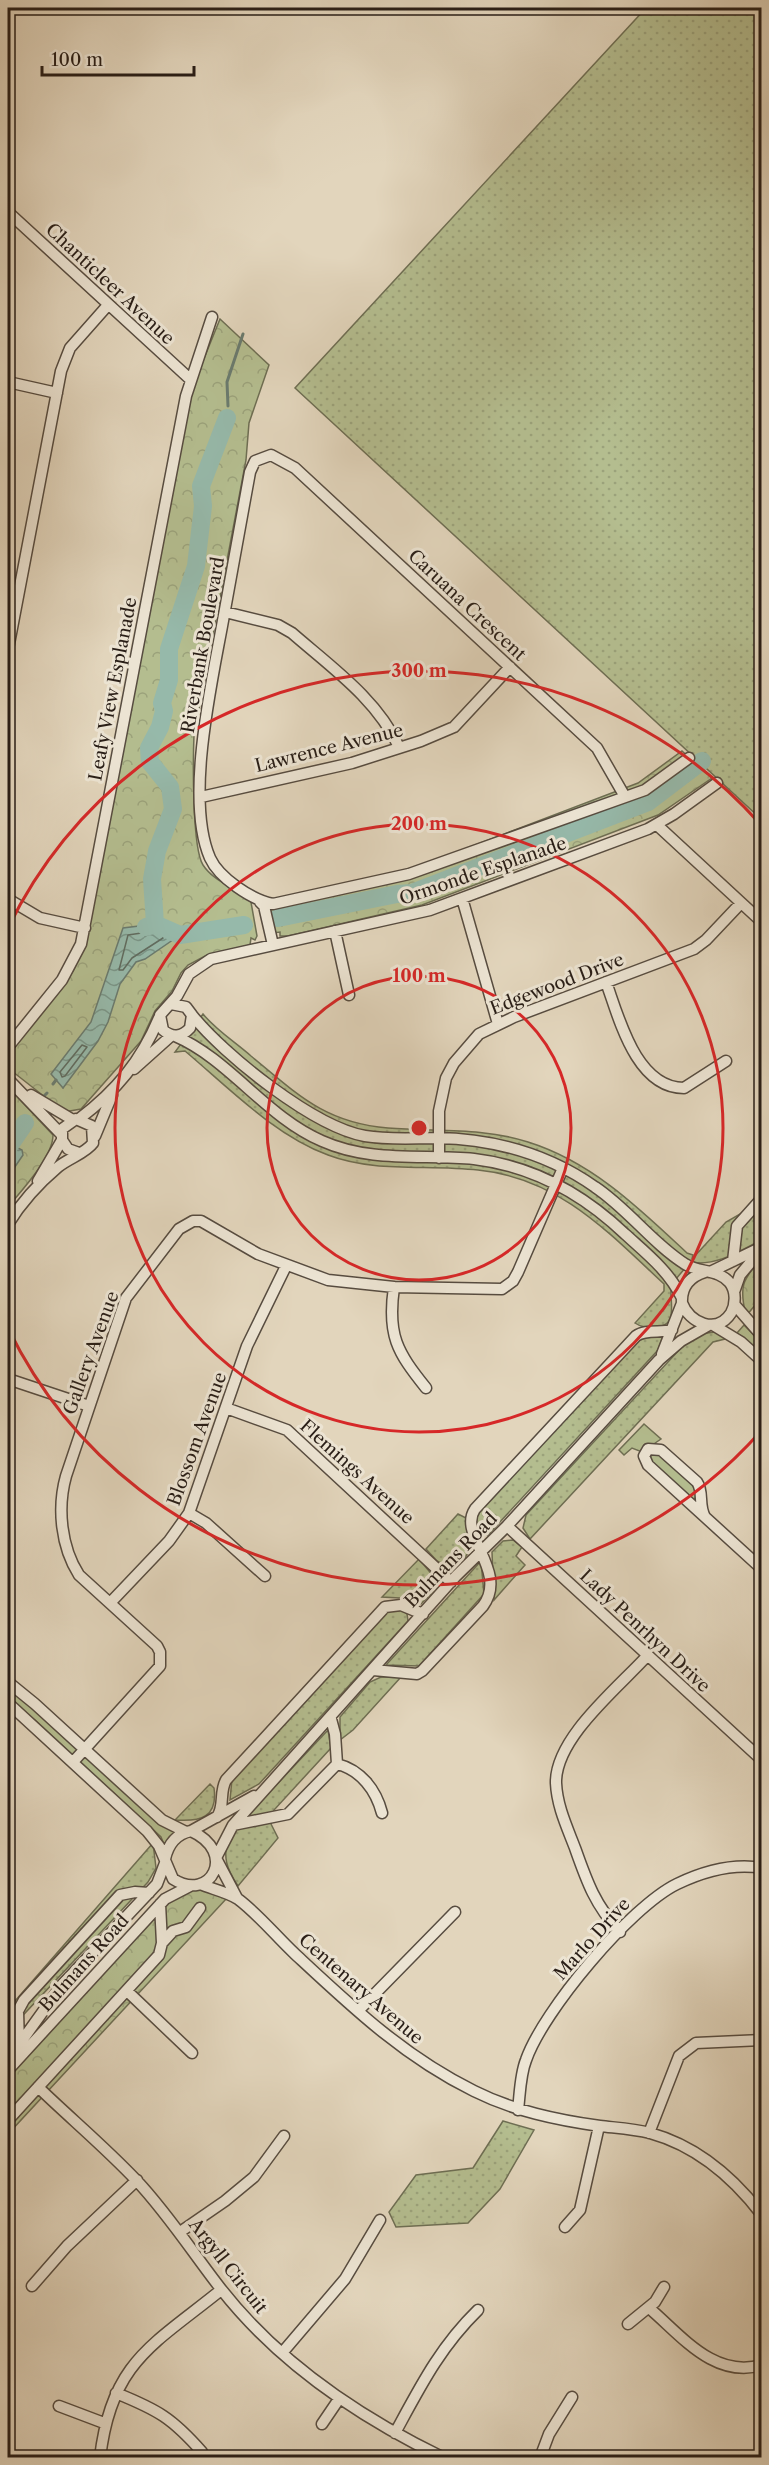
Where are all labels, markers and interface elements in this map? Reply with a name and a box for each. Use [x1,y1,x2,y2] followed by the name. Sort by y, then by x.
[42,39,194,77] scale bar
[51,49,103,71] text: 100 m
[41,219,179,349] street label: Chanticleer Avenue
[403,545,531,666] street label: Caruana Crescent
[177,555,229,735] street label: Riverbank Boulevard
[84,595,142,783] street label: Leafy View Esplanade
[391,660,447,682] text: 300 m
[253,719,405,777] street label: Lawrence Avenue
[391,813,447,835] text: 200 m
[396,832,570,910] street label: Ormonde Esplanade
[487,948,627,1020] street label: Edgewood Drive
[392,965,446,987] text: 100 m
[409,1118,429,1138] centre of rings
[58,1288,124,1418] street label: Gallery Avenue
[163,1369,231,1509] street label: Blossom Avenue
[295,1415,419,1529] street label: Flemings Avenue
[400,1508,502,1612] street label: Bulmans Road
[575,1565,715,1697] street label: Lady Penrhyn Drive
[549,1893,635,1985] street label: Marlo Drive
[34,1910,134,2016] street label: Bulmans Road
[294,1929,428,2049] street label: Centenary Avenue
[183,2213,272,2319] street label: Argyll Circuit

